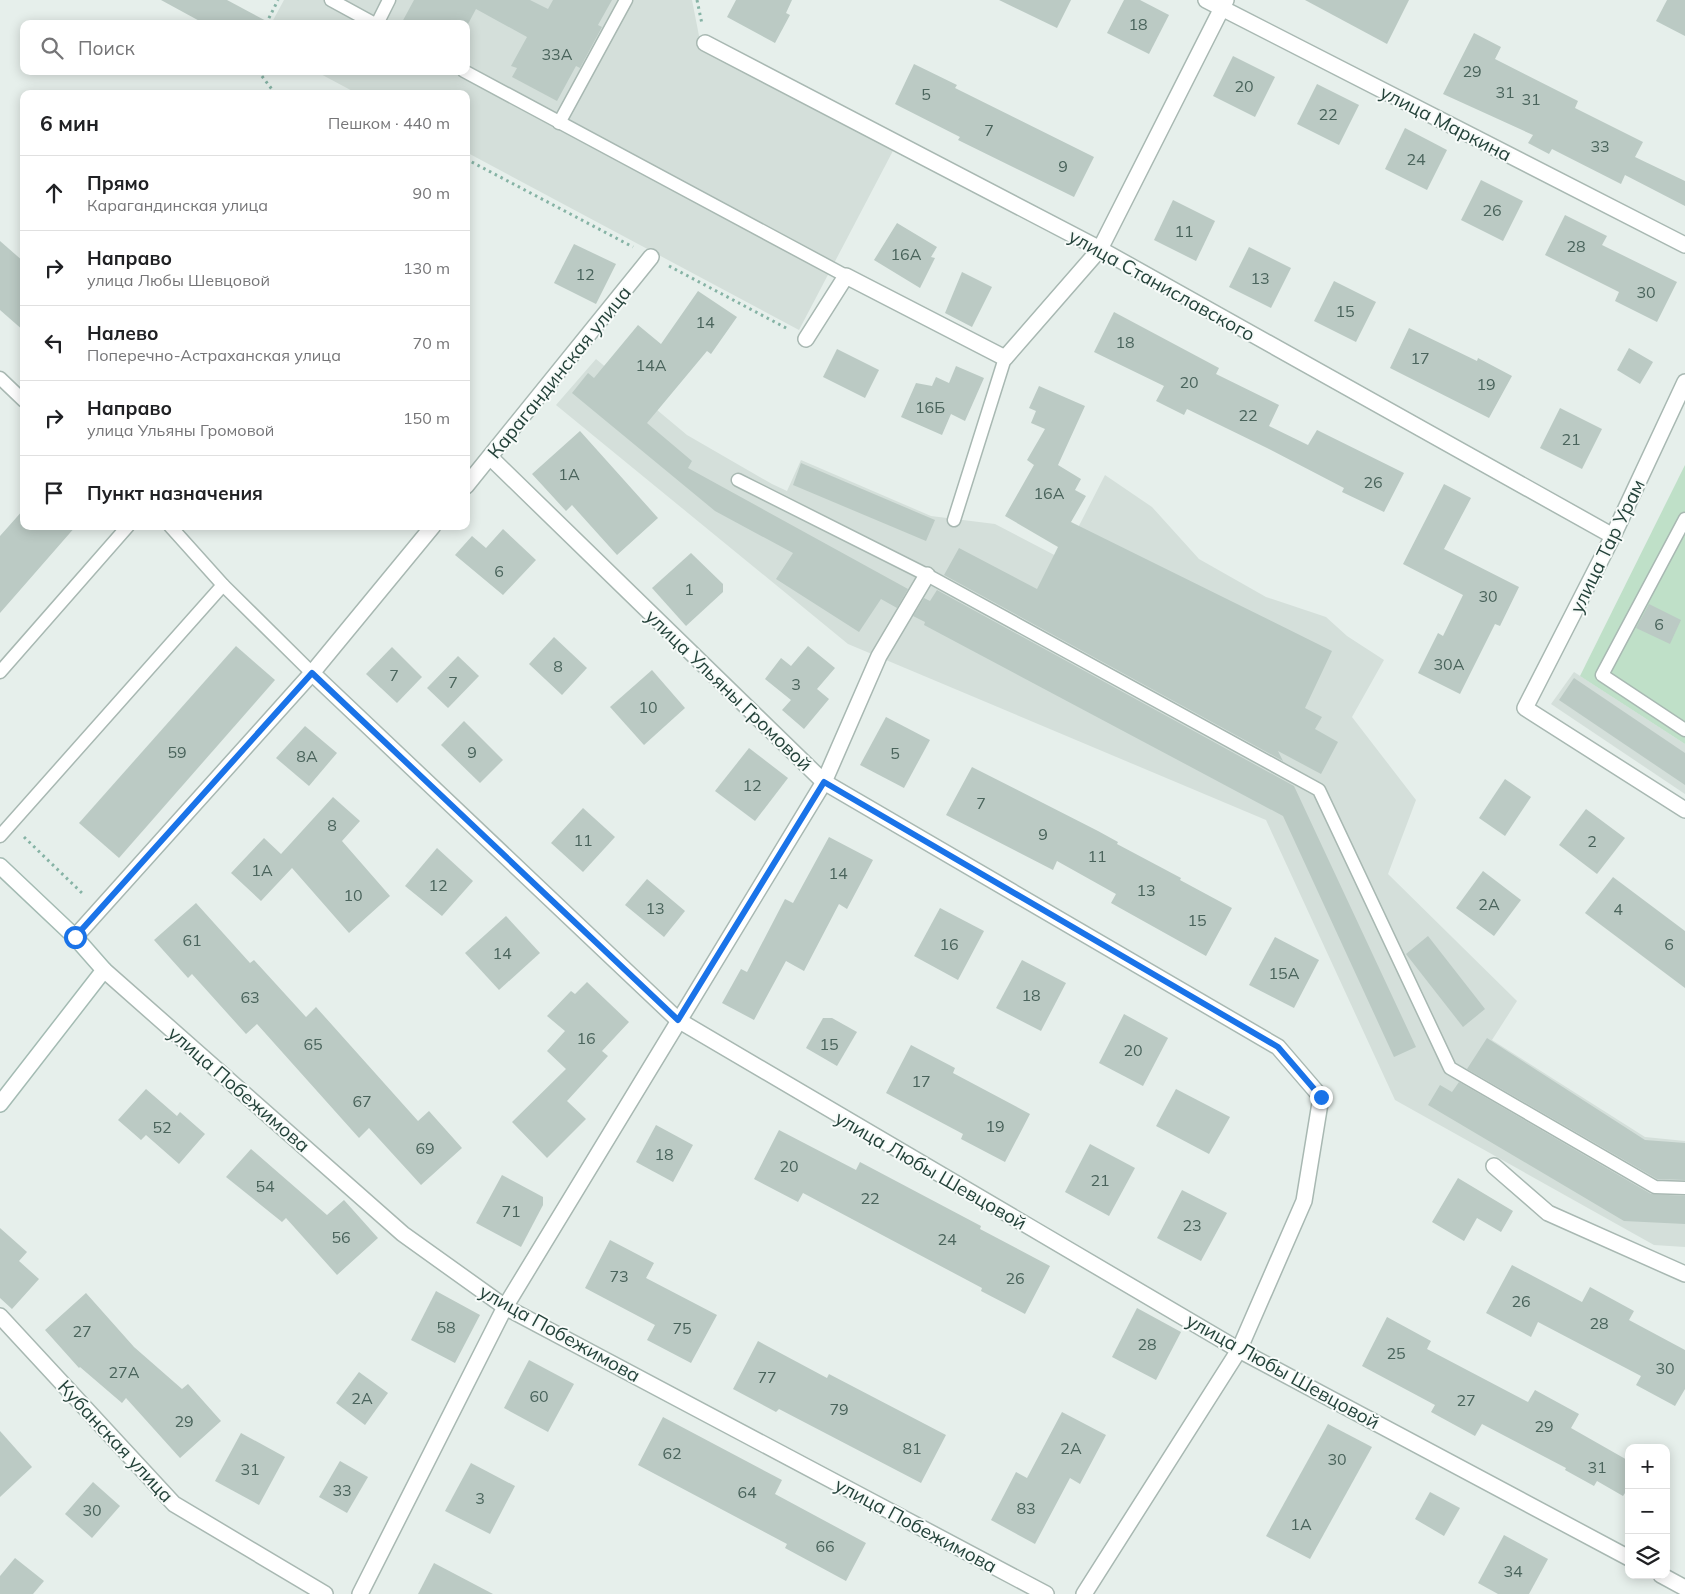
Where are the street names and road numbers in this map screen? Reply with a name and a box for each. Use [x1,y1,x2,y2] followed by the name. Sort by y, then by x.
[1376,80,1516,166] street label: улица Маркина
[1065,224,1259,346] street label: улица Станиславского
[482,281,636,463] street label: Карагандинская улица
[1564,475,1650,617] street label: улица Тар Урам
[641,604,817,776] street label: улица Ульяны Громовой
[163,1021,315,1157] street label: улица Побежимова
[831,1105,1031,1235] street label: улица Любы Шевцовой
[475,1279,645,1387] street label: улица Побежимова
[1182,1308,1384,1434] street label: улица Любы Шевцовой
[53,1375,179,1507] street label: Кубанская улица
[831,1472,1001,1578] street label: улица Побежимова

